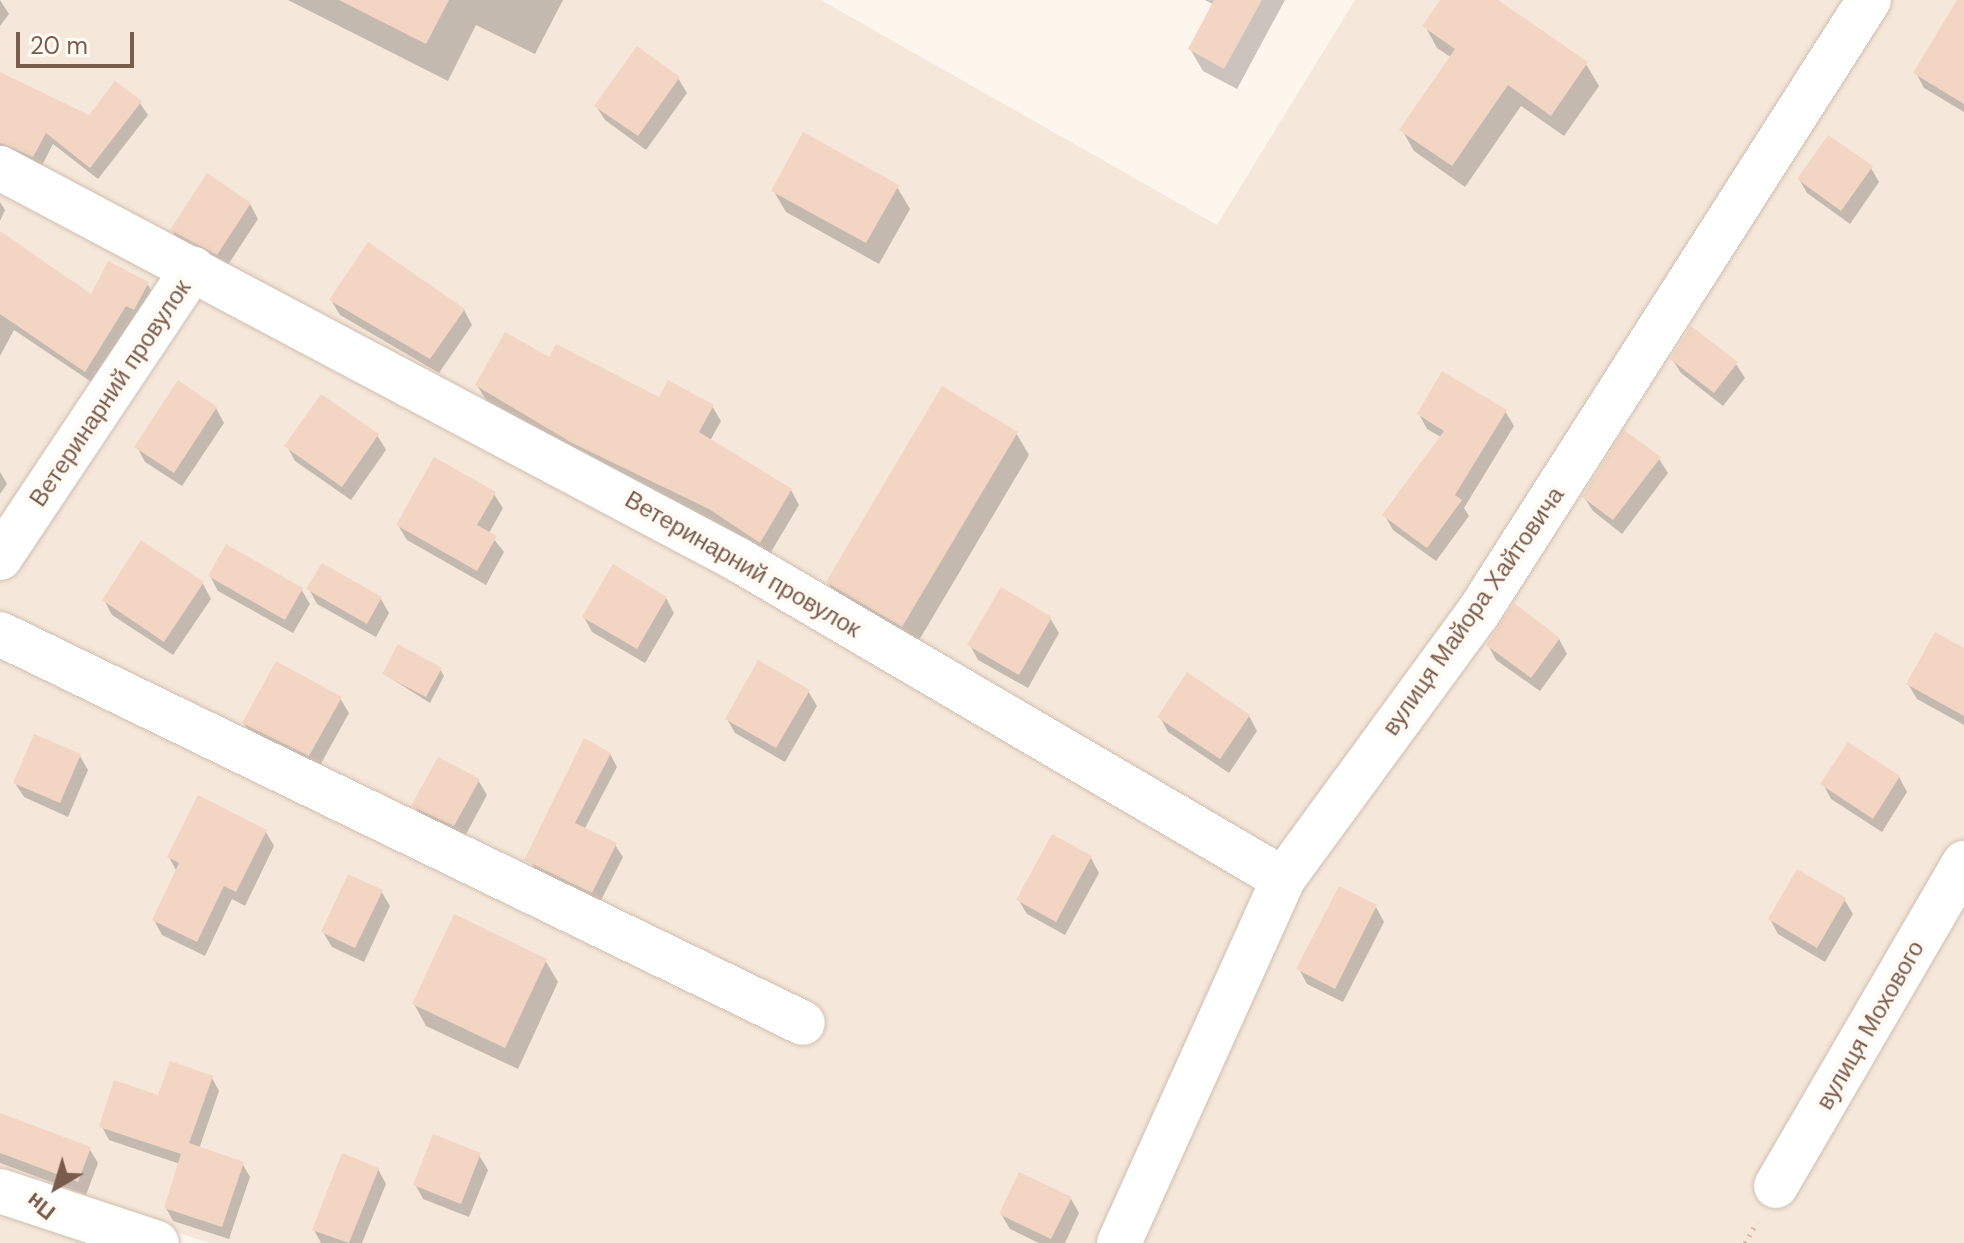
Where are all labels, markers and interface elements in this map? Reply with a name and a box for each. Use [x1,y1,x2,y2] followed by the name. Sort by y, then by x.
[20,16,138,66] scale bar
[30,30,88,61] text: 20 m
[23,274,197,512] street label: Ветеринарний провулок
[1376,481,1570,741] street label: вулиця Майора Хайтовича
[620,485,866,643] street label: Ветеринарний провулок
[1810,936,1930,1114] street label: вулиця Мохового
[16,1147,96,1227] north arrow
[21,1186,61,1227] text: Пн

